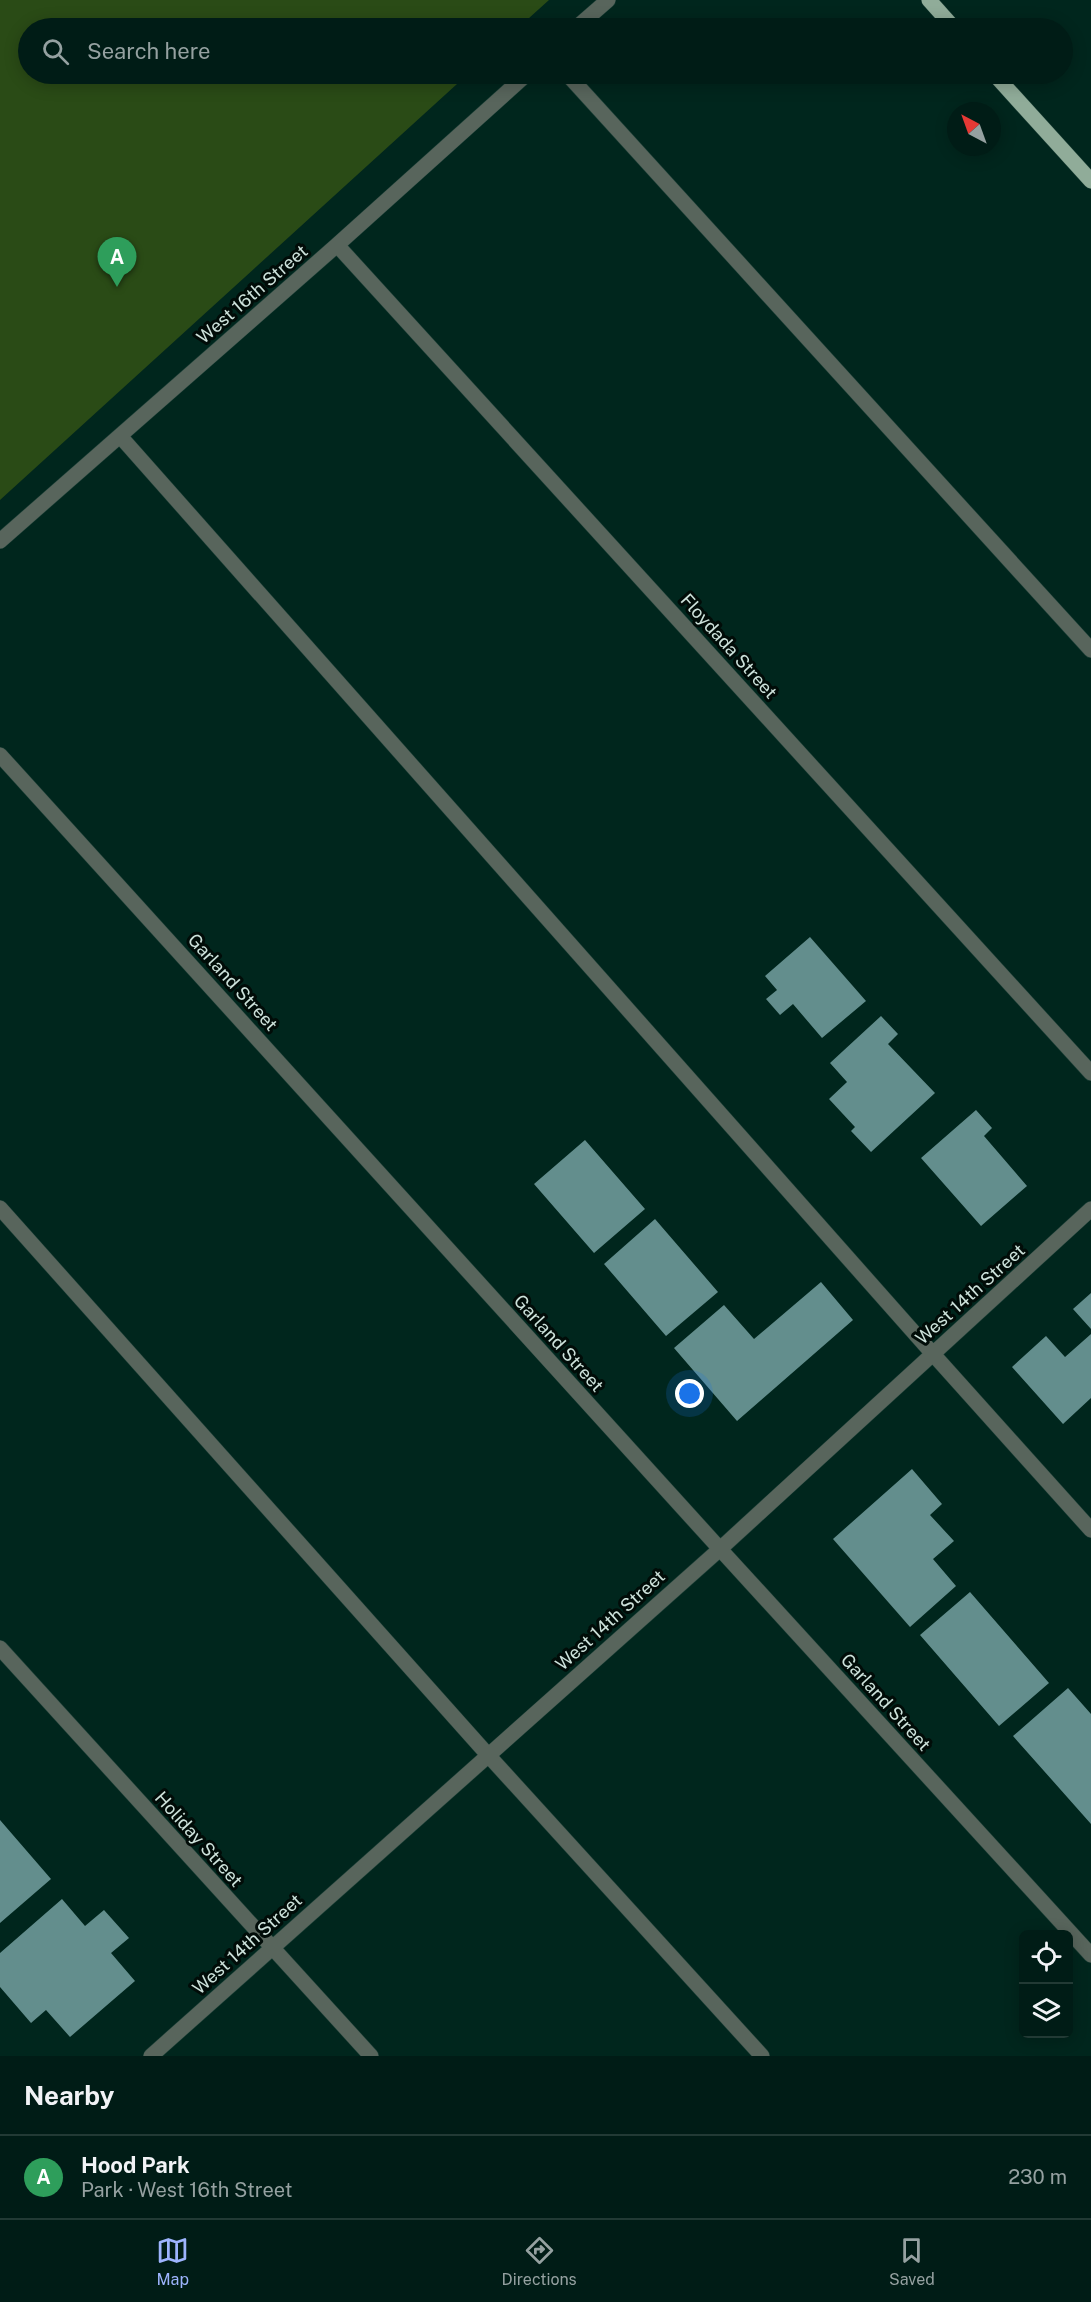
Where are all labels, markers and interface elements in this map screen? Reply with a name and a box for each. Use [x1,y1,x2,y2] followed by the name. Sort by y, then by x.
[18,18,1073,84] search box
[39,35,72,68] icon: search
[87,38,211,64] text: Search here
[947,102,1001,156] north arrow
[98,238,136,287] pin: A
[192,240,312,348] street label: West 16th Street
[677,589,781,703] street label: Floydada Street
[184,929,282,1035] street label: Garland Street
[911,1239,1029,1349] street label: West 14th Street
[510,1290,608,1396] street label: Garland Street
[675,1379,704,1408] your location
[551,1565,669,1675] street label: West 14th Street
[837,1649,935,1755] street label: Garland Street
[151,1787,247,1891] street label: Holiday Street
[188,1889,306,1999] street label: West 14th Street
[1019,1930,1073,2038] map controls
[1019,1930,1073,1984] button: locate
[1019,1984,1073,2038] button: layers
[24,2080,114,2111] text: Nearby
[81,2152,190,2178] text: Hood Park
[36,2165,51,2189] text: A
[1008,2165,1067,2189] text: 230 m
[81,2178,293,2202] text: Park · West 16th Street
[156,2234,189,2289] tab: Map
[502,2234,577,2289] tab: Directions
[889,2234,935,2289] tab: Saved

